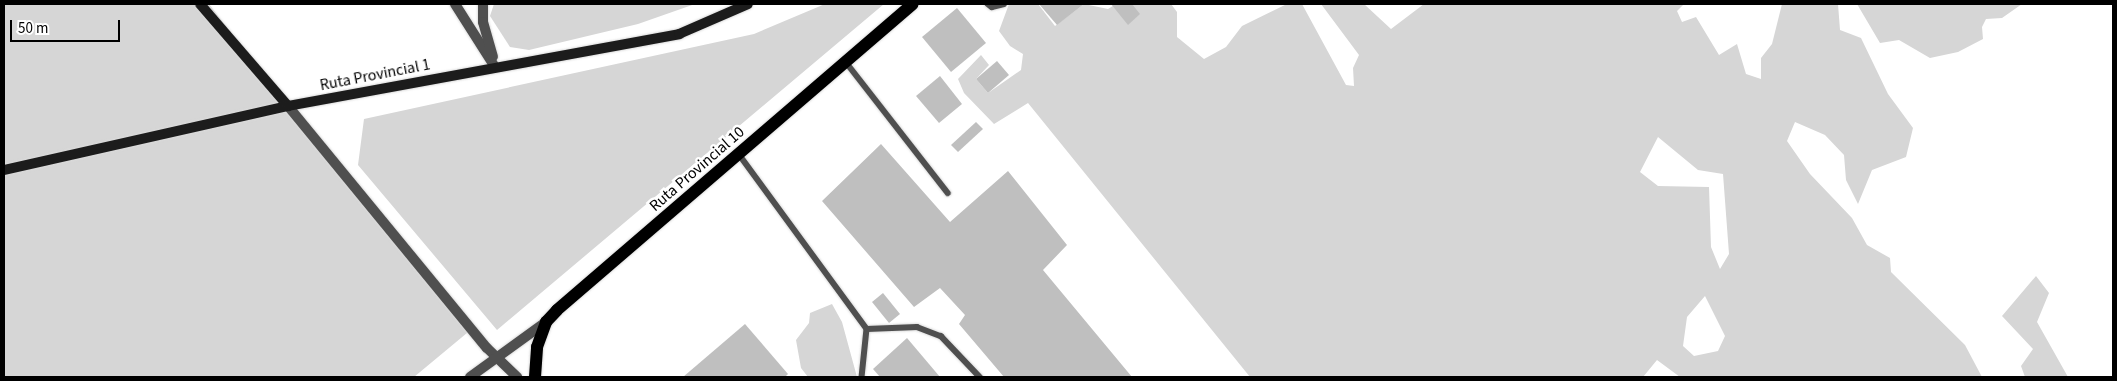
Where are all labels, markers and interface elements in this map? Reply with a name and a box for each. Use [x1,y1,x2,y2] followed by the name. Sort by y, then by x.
[12,10,122,42] scale bar
[18,18,48,39] text: 50 m
[318,55,432,95] street label: Ruta Provincial 1
[645,122,749,216] street label: Ruta Provincial 10

